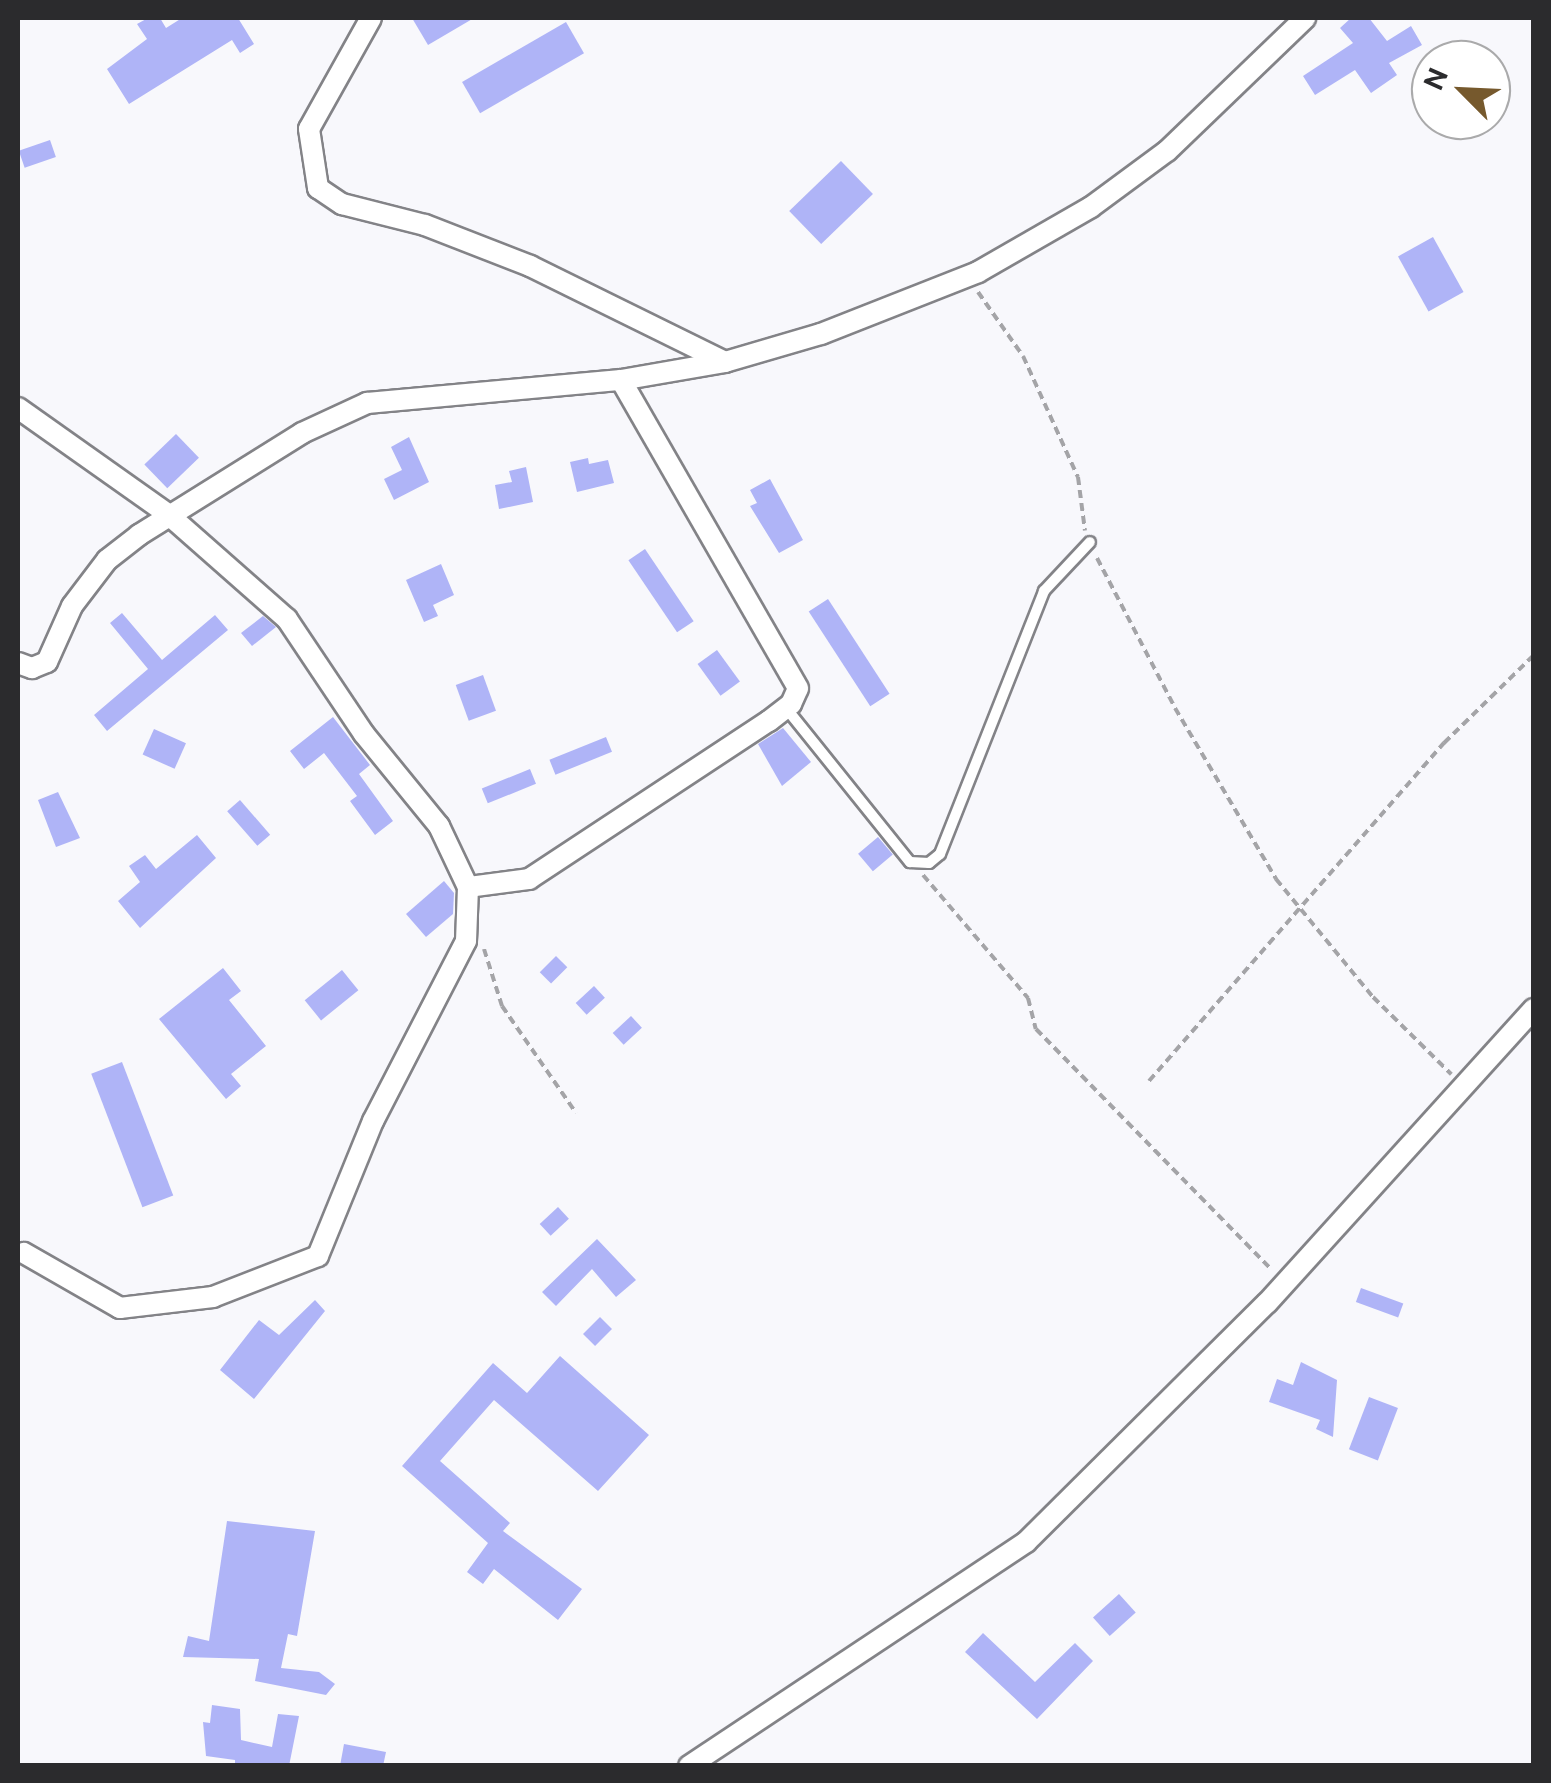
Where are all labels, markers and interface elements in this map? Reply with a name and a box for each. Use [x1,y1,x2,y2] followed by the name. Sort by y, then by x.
[1411,40,1511,140] north arrow
[1417,63,1453,94] text: N

